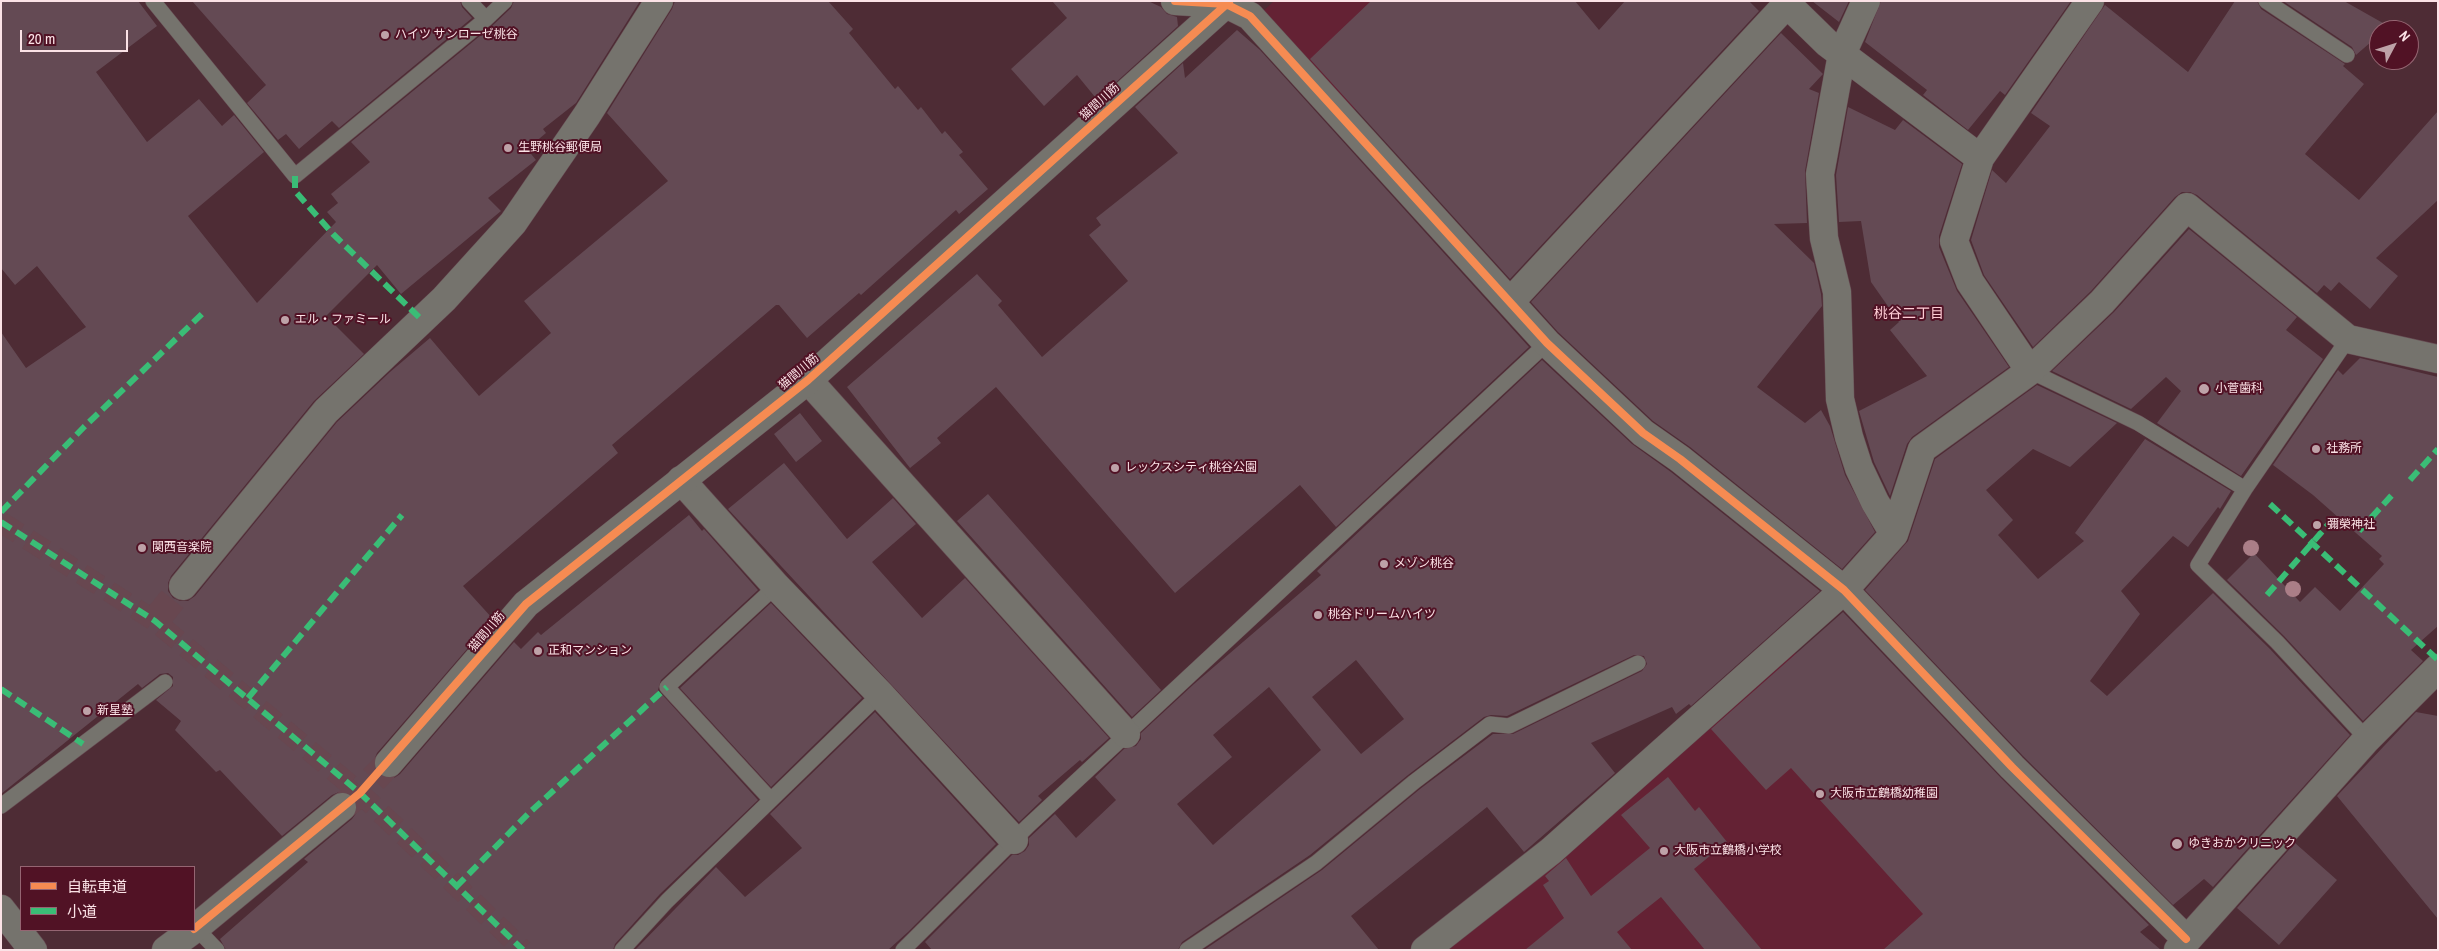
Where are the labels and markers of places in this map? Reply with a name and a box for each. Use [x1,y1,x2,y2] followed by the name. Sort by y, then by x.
[395,28,518,42] place label: ハイツ サンローゼ桃谷
[379,29,391,41] marker: ハイツ サンローゼ桃谷
[518,141,602,155] place label: 生野桃谷郵便局
[502,142,514,154] marker: 生野桃谷郵便局
[295,313,391,327] place label: エル・ファミール
[279,314,291,326] marker: エル・ファミール
[2197,382,2211,396] marker: 小菅歯科
[2215,382,2263,396] place label: 小菅歯科
[2326,442,2362,456] place label: 社務所
[2310,443,2322,455] marker: 社務所
[1125,461,1257,475] place label: レックスシティ桃谷公園
[1109,462,1121,474] marker: レックスシティ桃谷公園
[2327,518,2375,532] place label: 彌榮神社
[2311,519,2323,531] marker: 彌榮神社
[152,541,212,555] place label: 関西音楽院
[136,542,148,554] marker: 関西音楽院
[1394,557,1454,571] place label: メゾン桃谷
[1378,558,1390,570] marker: メゾン桃谷
[1328,608,1436,622] place label: 桃谷ドリームハイツ
[1312,609,1324,621] marker: 桃谷ドリームハイツ
[548,644,632,658] place label: 正和マンション
[532,645,544,657] marker: 正和マンション
[97,704,133,718] place label: 新星塾
[81,705,93,717] marker: 新星塾
[1830,787,1938,801] place label: 大阪市立鶴橋幼稚園
[1814,788,1826,800] marker: 大阪市立鶴橋幼稚園
[2170,837,2184,851] marker: ゆきおかクリニック
[2188,837,2296,851] place label: ゆきおかクリニック
[1674,844,1782,858] place label: 大阪市立鶴橋小学校
[1658,845,1670,857] marker: 大阪市立鶴橋小学校

